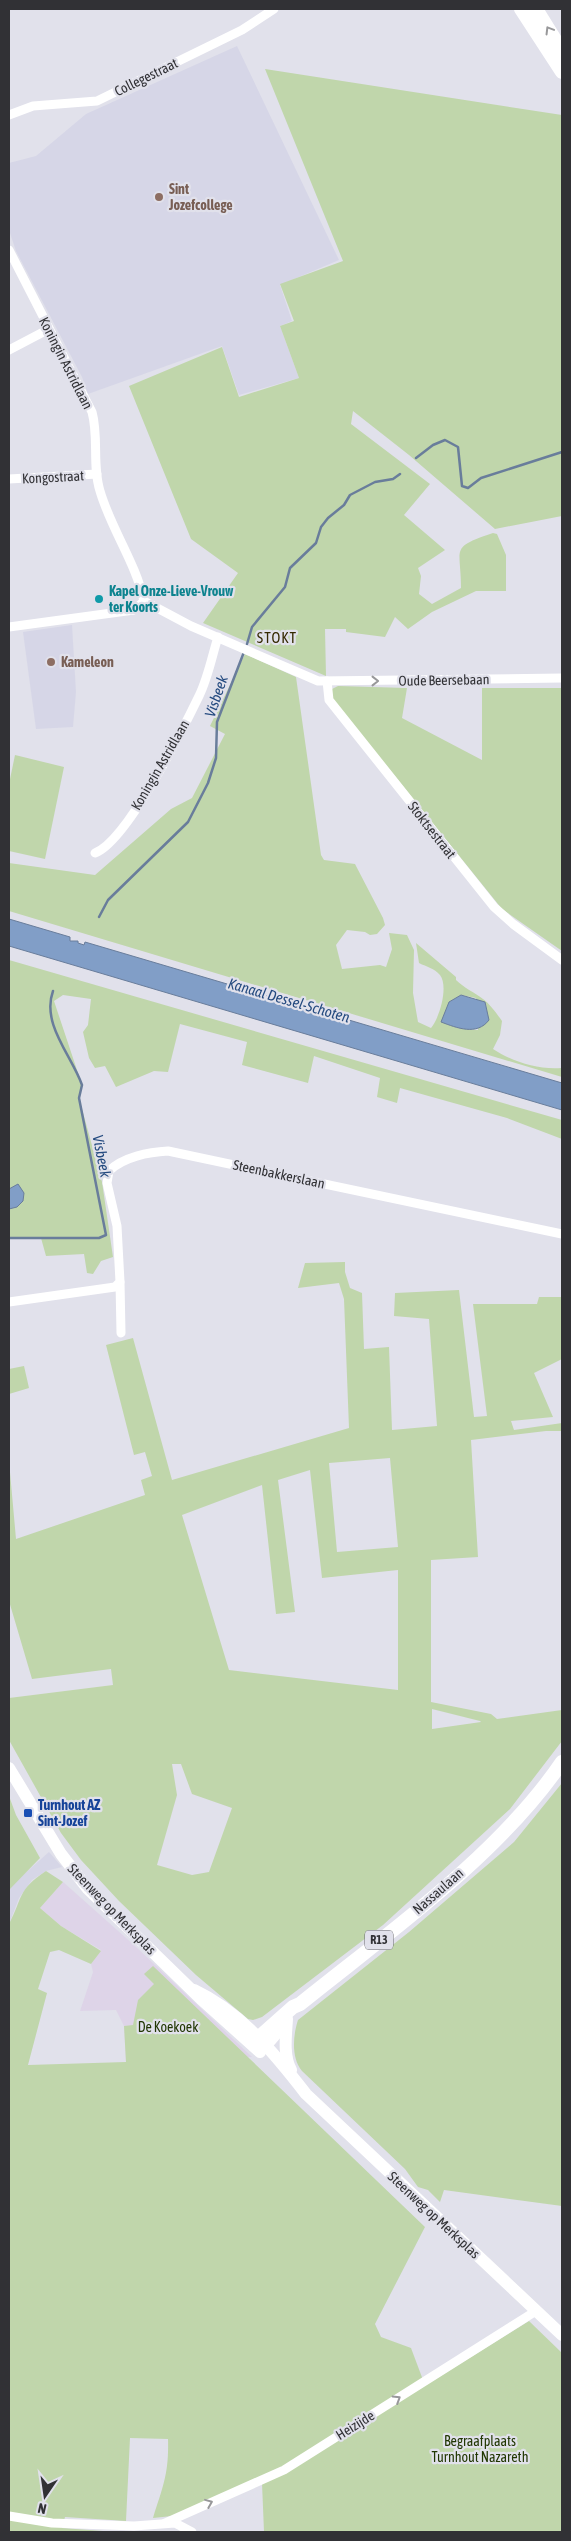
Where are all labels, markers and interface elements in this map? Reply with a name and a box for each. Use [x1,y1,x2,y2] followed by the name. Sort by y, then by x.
[546,27,556,36] one-way arrow
[112,55,180,99] street label: Collegestraat
[168,181,233,213] place label: Sint Jozefcollege
[153,191,165,203] marker: Sint Jozefcollege
[36,314,96,412] street label: Koningin Astridlaan
[22,467,84,487] street label: Kongostraat
[108,583,234,615] place label: Kapel Onze-Lieve-Vrouw ter Koorts
[93,593,105,605] marker: Kapel Onze-Lieve-Vrouw ter Koorts
[257,629,297,646] district label: STOKT
[61,654,114,670] place label: Kameleon
[45,656,57,668] marker: Kameleon
[398,671,490,689] street label: Oude Beersebaan
[201,672,231,719] water label: Visbeek
[372,676,380,686] one-way arrow
[128,717,192,813] street label: Koningin Astridlaan
[405,798,459,862] street label: Stoktsestraat
[226,974,352,1026] water label: Kanaal Dessel-Schoten
[90,1133,115,1179] water label: Visbeek
[232,1156,326,1192] street label: Steenbakkerslaan
[38,1797,101,1829] place label: Turnhout AZ Sint-Jozef
[22,1807,34,1819] marker: Turnhout AZ Sint-Jozef
[65,1860,159,1958] street label: Steenweg op Merksplas
[410,1865,466,1917] street label: Nassaulaan
[365,1930,393,1950] road number: R13
[138,2019,198,2035] park label: De Koekoek
[385,2168,483,2262] street label: Steenweg op Merksplas
[392,2396,401,2406] one-way arrow
[333,2407,377,2443] street label: Heizijde
[432,2433,528,2465] park label: Begraafplaats Turnhout Nazareth
[20,2471,70,2521] north arrow
[204,2498,213,2509] one-way arrow
[36,2500,48,2517] text: N

